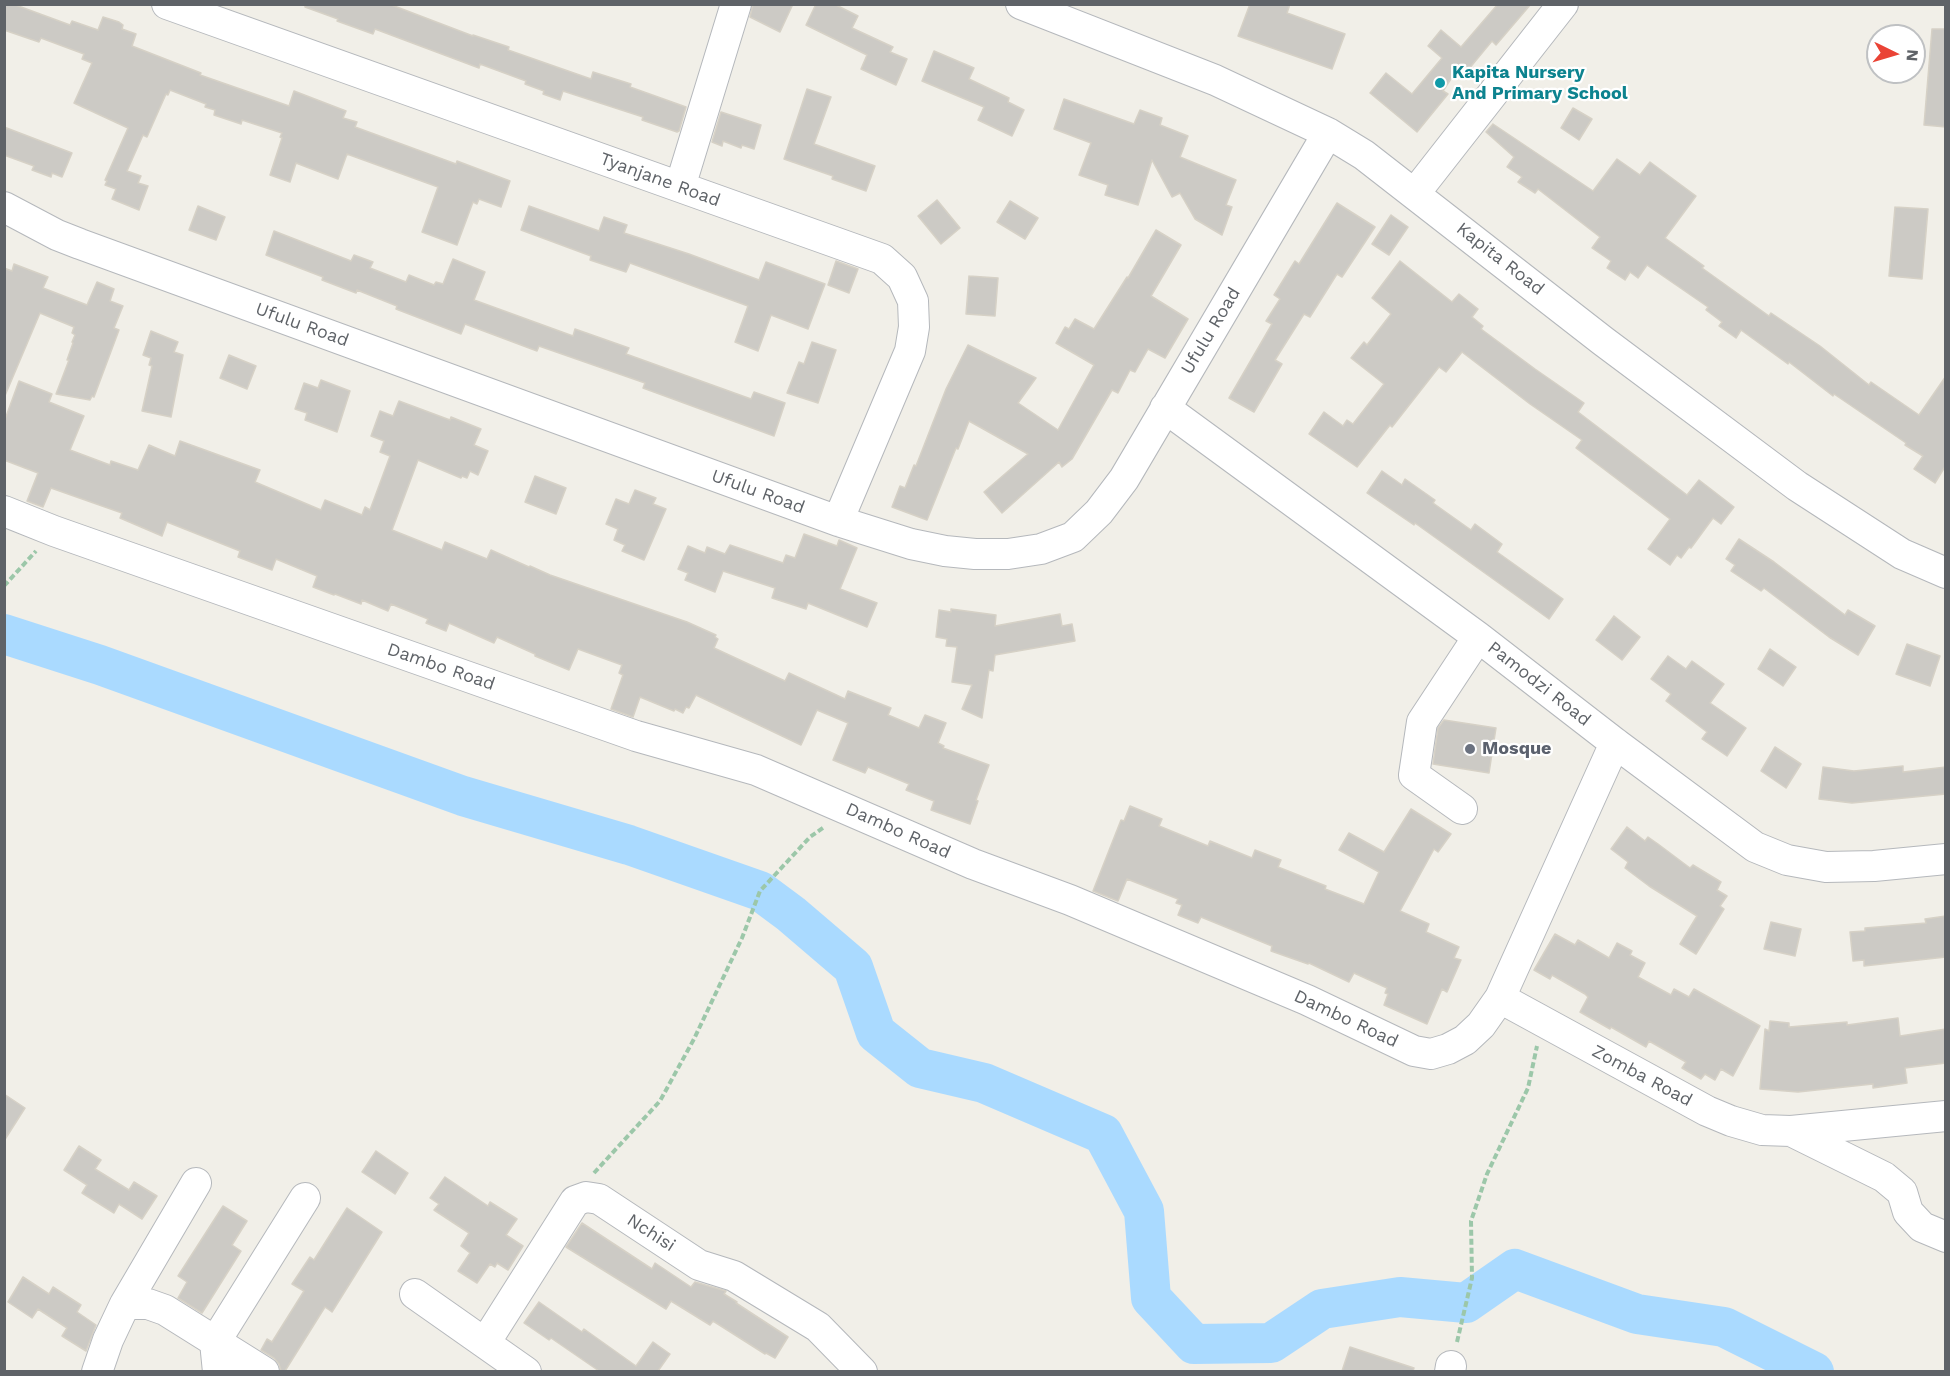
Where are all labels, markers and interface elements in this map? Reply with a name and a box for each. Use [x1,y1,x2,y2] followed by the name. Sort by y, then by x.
[1866,24,1926,84] north arrow
[1902,49,1922,62] text: N
[1452,62,1628,104] place label: Kapita Nursery And Primary School
[1433,76,1447,90] marker: Kapita Nursery And Primary School
[597,148,723,212] street label: Tyanjane Road
[1452,218,1548,300] street label: Kapita Road
[1177,284,1245,378] street label: Ufulu Road
[252,298,352,352] street label: Ufulu Road
[708,465,808,519] street label: Ufulu Road
[1483,637,1595,731] street label: Pamodzi Road
[384,638,498,696] street label: Dambo Road
[1482,738,1551,760] place label: Mosque
[1463,742,1477,756] marker: Mosque
[842,798,954,864] street label: Dambo Road
[1290,985,1402,1053] street label: Dambo Road
[1588,1041,1696,1111] street label: Zomba Road
[623,1209,679,1257] street label: Nchisi

